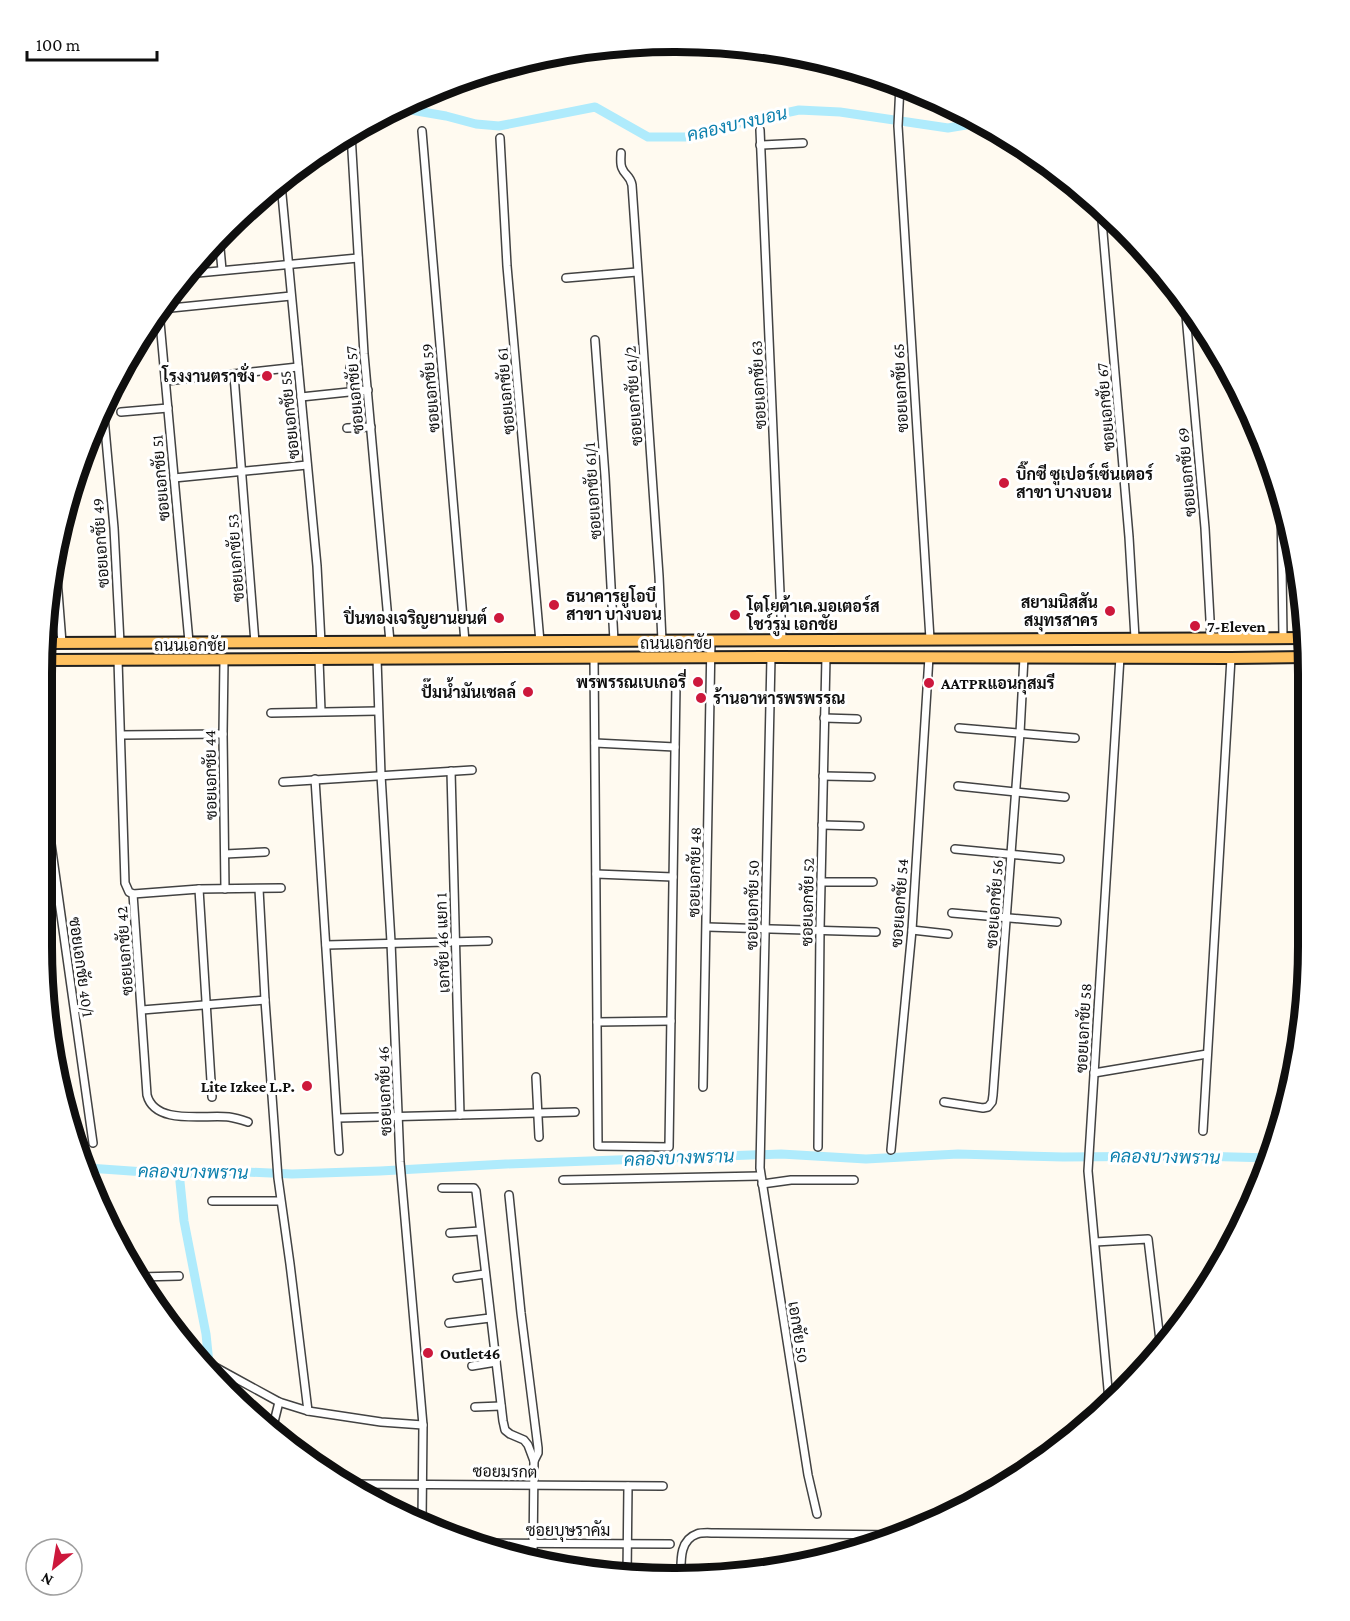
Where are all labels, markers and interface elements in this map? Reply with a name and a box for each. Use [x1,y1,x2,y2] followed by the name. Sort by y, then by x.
[27,24,158,62] scale bar
[36,35,81,55] text: 100 m
[685,103,790,145] water label: คลองบางบอน
[746,340,769,430] street label: ซอยเอกชัย 63
[416,343,443,433] street label: ซอยเอกชัย 59
[888,343,911,433] street label: ซอยเอกชัย 65
[340,345,367,435] street label: ซอยเอกชัย 57
[620,345,645,447] street label: ซอยเอกชัย 61/2
[491,347,518,435] street label: ซอยเอกชัย 61
[1091,361,1118,452] street label: ซอยเอกชัย 67
[161,362,255,385] place label: โรงงานตราชั่ง
[260,369,274,383] marker: โรงงานตราชั่ง
[274,370,303,460] street label: ซอยเอกชัย 55
[1172,427,1199,518] street label: ซอยเอกชัย 69
[146,434,173,522] street label: ซอยเอกชัย 51
[579,442,604,540] street label: ซอยเอกชัย 61/1
[1016,461,1154,501] place label: บิ๊กซี ซูเปอร์เซ็นเตอร์ สาขา บางบอน
[997,476,1011,490] marker: บิ๊กซี ซูเปอร์เซ็นเตอร์ สาขา บางบอน
[87,497,112,589] street label: ซอยเอกชัย 49
[222,513,247,603] street label: ซอยเอกชัย 53
[566,585,662,623] place label: ธนาคารยูโอบี สาขา บางบอน
[1021,592,1098,632] place label: สยามนิสสัน สมุทรสาคร
[746,595,880,637] place label: โตโยต้าเค.มอเตอร์ส โชว์รูม เอกชัย
[547,598,561,612] marker: ธนาคารยูโอบี สาขา บางบอน
[1103,604,1117,618] marker: สยามนิสสัน สมุทรสาคร
[343,605,488,629] place label: ปิ่นทองเจริญยานยนต์
[728,608,742,622] marker: โตโยต้าเค.มอเตอร์ส โชว์รูม เอกชัย
[492,611,506,625] marker: ปิ่นทองเจริญยานยนต์
[1207,618,1266,635] place label: 7-Eleven
[1188,619,1202,633] marker: 7-Eleven
[640,633,712,652] street label: ถนนเอกชัย
[154,635,226,654] street label: ถนนเอกชัย
[576,668,687,691] place label: พรพรรณเบเกอรี่
[940,673,1055,695] place label: AATPRแอนกุสมรี
[691,675,705,689] marker: พรพรรณเบเกอรี่
[922,676,936,690] marker: AATPRแอนกุสมรี
[421,677,517,701] place label: ปั๊มน้ำมันเชลล์
[521,685,535,699] marker: ปั๊มน้ำมันเชลล์
[713,687,845,707] place label: ร้านอาหารพรพรรณ
[694,691,708,705] marker: ร้านอาหารพรพรรณ
[199,730,220,820] street label: ซอยเอกชัย 44
[683,827,704,917] street label: ซอยเอกชัย 48
[796,857,817,946] street label: ซอยเอกชัย 52
[886,858,911,948] street label: ซอยเอกชัย 54
[981,859,1006,949] street label: ซอยเอกชัย 56
[741,860,762,950] street label: ซอยเอกชัย 50
[430,892,453,994] street label: เอกชัย 46 แยก 1
[111,905,136,996] street label: ซอยเอกชัย 42
[66,916,99,1018] street label: ซอยเอกชัย 40/1
[1071,983,1094,1073] street label: ซอยเอกชัย 58
[372,1046,395,1136] street label: ซอยเอกชัย 46
[201,1078,295,1095] place label: Lite Izkee L.P.
[300,1079,314,1093] marker: Lite Izkee L.P.
[623,1146,735,1170] water label: คลองบางพราน
[1110,1146,1221,1168] water label: คลองบางพราน
[138,1161,249,1183] water label: คลองบางพราน
[785,1300,814,1364] street label: เอกชัย 50
[440,1345,501,1362] place label: Outlet46
[421,1346,435,1360] marker: Outlet46
[472,1462,538,1481] street label: ซอยมรกต
[526,1520,610,1542] street label: ซอยบุษราคัม
[24,1537,84,1597] north arrow
[38,1569,56,1590] text: N

